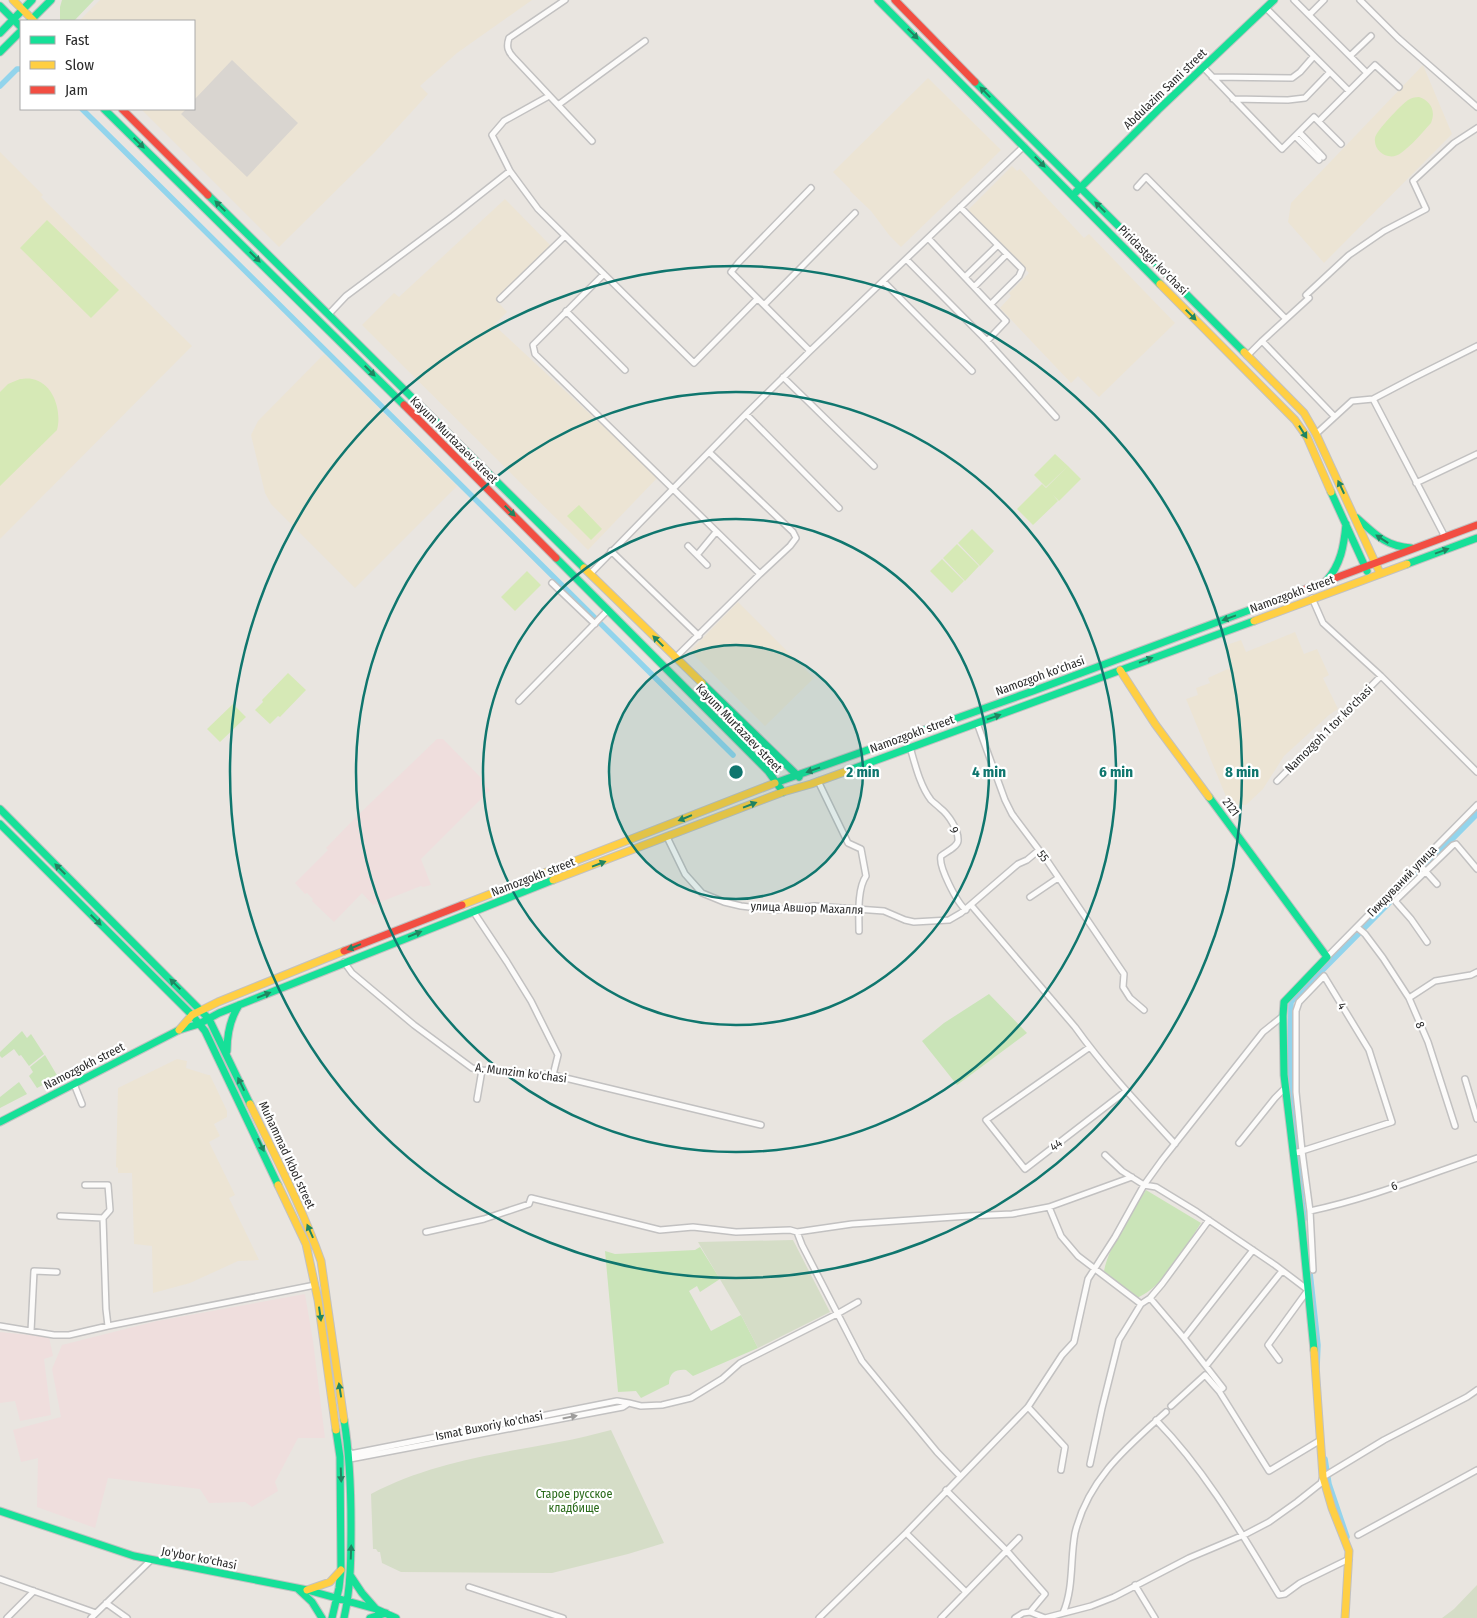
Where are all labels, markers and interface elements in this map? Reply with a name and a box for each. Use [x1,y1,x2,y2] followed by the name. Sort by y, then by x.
[20,20,195,110] legend
[907,28,919,40] one-way arrow
[65,31,89,49] text: Fast
[1121,46,1209,132] street label: Abdulazim Sami street
[65,56,94,74] text: Slow
[65,81,88,99] text: Jam
[979,86,991,98] one-way arrow
[133,137,145,149] one-way arrow
[1034,156,1046,168] one-way arrow
[214,200,226,212] one-way arrow
[1094,201,1106,213] one-way arrow
[1115,222,1191,298] street label: Piridastgir ko'chasi
[248,251,260,263] one-way arrow
[1185,309,1197,321] one-way arrow
[364,365,376,377] one-way arrow
[407,393,501,487] street label: Kayum Murtazaev street
[1299,425,1308,439] one-way arrow
[1337,480,1345,494] one-way arrow
[504,505,516,517] one-way arrow
[1375,535,1389,544] one-way arrow
[1435,547,1450,555] one-way arrow
[1248,572,1336,616] street label: Namozgokh street
[1221,614,1236,622] one-way arrow
[652,635,664,647] one-way arrow
[994,653,1086,699] street label: Namozgoh ko'chasi
[1139,656,1154,664] one-way arrow
[693,681,785,775] street label: Kayum Murtazaev street
[1282,682,1376,776] street label: Namozgoh 1 tor ko'chasi
[868,712,956,756] street label: Namozgokh street
[987,713,1002,721] one-way arrow
[727,763,745,781] centre of rings
[845,763,880,781] text: 2 min
[972,763,1006,781] text: 4 min
[1099,763,1133,781] text: 6 min
[1225,763,1259,781] text: 8 min
[806,767,821,774] one-way arrow
[1220,795,1242,819] street label: 2121
[743,800,757,808] one-way arrow
[678,815,692,823] one-way arrow
[946,825,962,835] street label: 9
[1364,842,1440,920] street label: Гиждуваний улица
[1034,847,1052,865] street label: 55
[489,855,577,899] street label: Namozgokh street
[592,859,606,867] one-way arrow
[54,863,66,875] one-way arrow
[750,899,864,917] street label: улица Авшор Махалля
[90,914,102,926] one-way arrow
[407,930,422,938] one-way arrow
[346,943,361,951] one-way arrow
[169,978,181,990] one-way arrow
[257,991,272,999] one-way arrow
[1335,1000,1350,1012] street label: 4
[1412,1019,1428,1031] street label: 8
[41,1040,127,1092] street label: Namozgokh street
[474,1060,568,1086] street label: A. Munzim ko'chasi
[237,1077,245,1091] one-way arrow
[256,1099,318,1211] street label: Muhammad Ikbol street
[1047,1136,1065,1154] street label: 44
[257,1138,265,1152] one-way arrow
[1389,1178,1399,1194] street label: 6
[306,1224,314,1238] one-way arrow
[316,1306,324,1322] one-way arrow
[336,1382,344,1398] one-way arrow
[434,1409,544,1443] street label: Ismat Buxoriy ko'chasi
[562,1412,578,1420] one-way arrow
[337,1467,345,1483] one-way arrow
[536,1487,612,1515] park label: Старое русское кладбище
[160,1544,238,1572] street label: Jo'ybor ko'chasi
[347,1544,355,1560] one-way arrow

